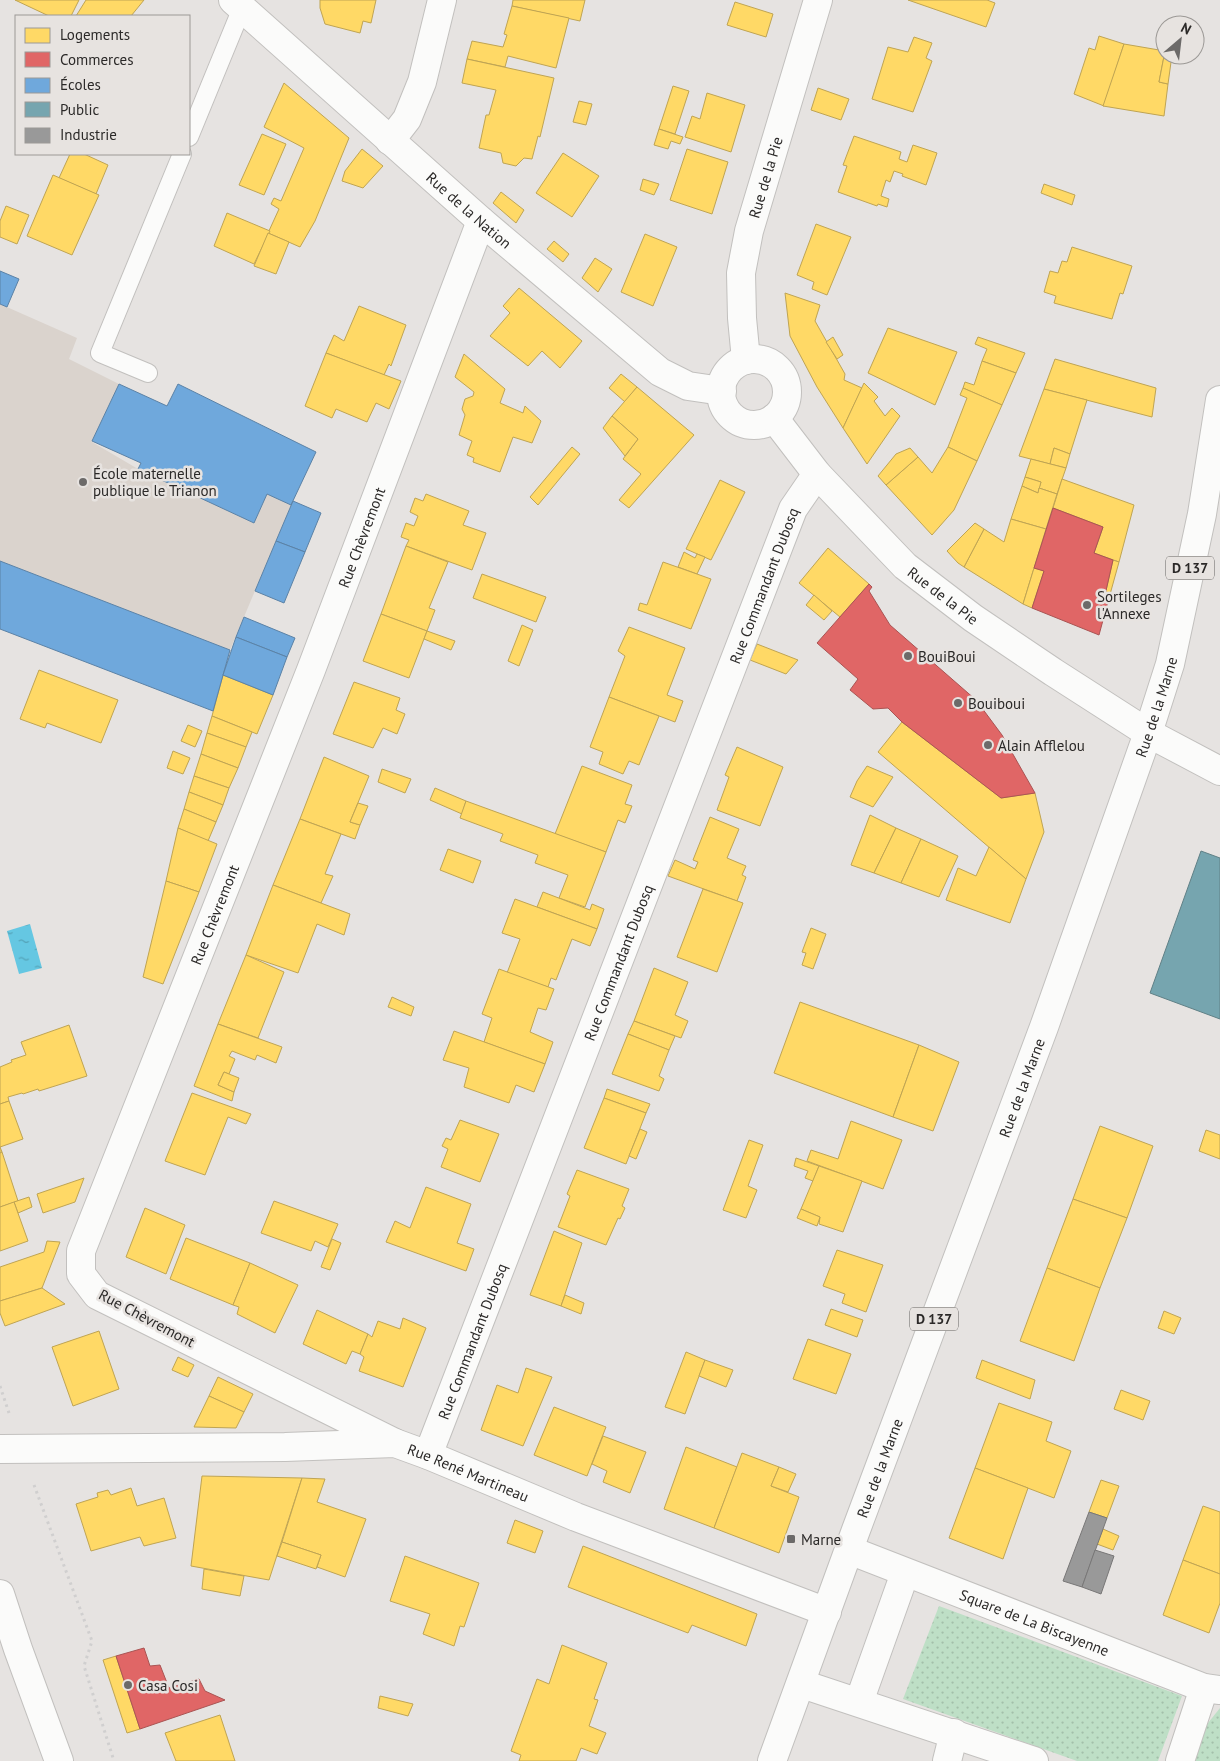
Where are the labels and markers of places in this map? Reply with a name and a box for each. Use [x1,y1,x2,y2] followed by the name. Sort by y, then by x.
[93,464,217,500] place label: École maternelle publique le Trianon
[77,476,89,488] marker: École maternelle publique le Trianon
[1097,587,1162,623] place label: Sortileges l'Annexe
[1081,599,1093,611] marker: Sortileges l'Annexe
[918,647,976,666] place label: BouiBoui
[902,650,914,662] marker: BouiBoui
[968,694,1025,713] place label: Bouiboui
[952,697,964,709] marker: Bouiboui
[998,736,1085,755] place label: Alain Afflelou
[982,739,994,751] marker: Alain Afflelou
[801,1530,841,1549] place label: Marne
[785,1533,797,1545] marker: Marne
[138,1676,198,1695] place label: Casa Cosi
[122,1679,134,1691] marker: Casa Cosi

